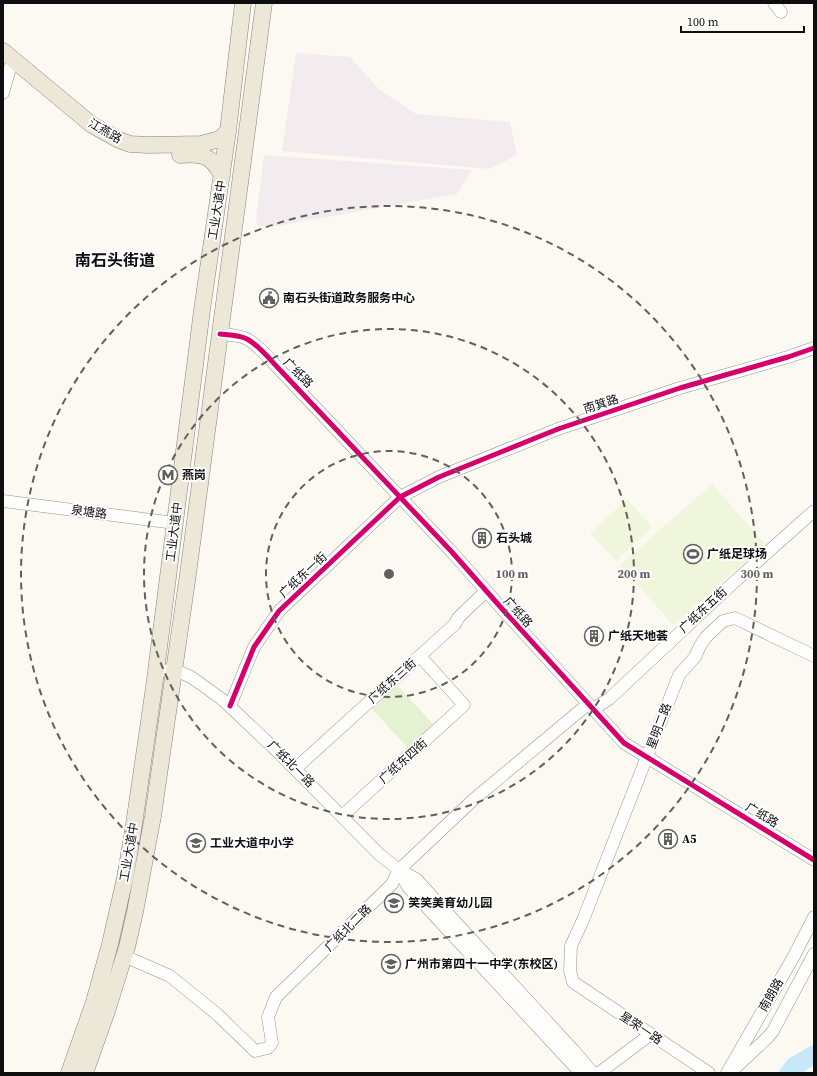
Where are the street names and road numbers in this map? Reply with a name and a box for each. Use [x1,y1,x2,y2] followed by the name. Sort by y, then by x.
[85,115,125,147] street label: 江燕路
[204,179,230,241] street label: 工业大道中
[280,355,316,391] street label: 广纸路
[581,391,621,417] street label: 南箕路
[162,501,186,563] street label: 工业大道中
[70,502,108,522] street label: 泉塘路
[276,549,330,601] street label: 广纸东一街
[676,584,730,636] street label: 广纸东五街
[500,593,536,631] street label: 广纸路
[364,655,420,707] street label: 广纸东三街
[643,701,675,751] street label: 星明二路
[375,735,431,787] street label: 广纸东四街
[264,737,318,791] street label: 广纸北一路
[742,799,782,831] street label: 广纸路
[116,821,142,883] street label: 工业大道中
[321,901,375,955] street label: 广纸北二路
[755,975,787,1015] street label: 南朗路
[617,1008,665,1048] street label: 星荣一路

